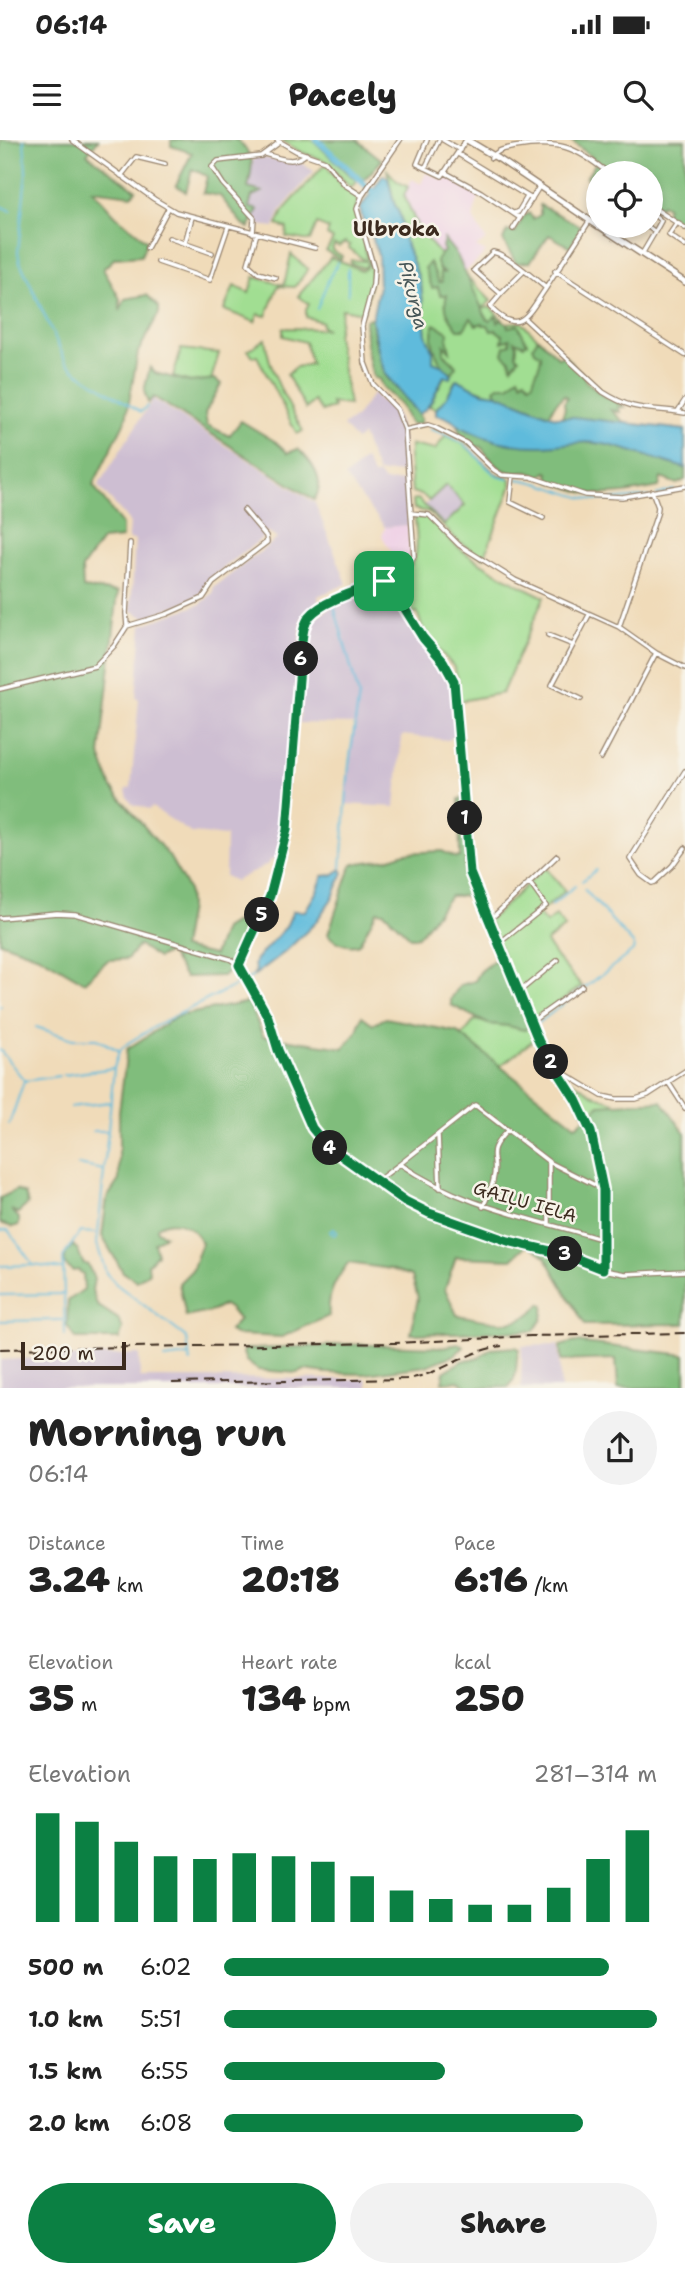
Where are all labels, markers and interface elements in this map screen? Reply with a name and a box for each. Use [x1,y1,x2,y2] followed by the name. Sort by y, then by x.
[35,7,107,42] text: 06:14
[288,73,397,116] text: Pacely
[28,76,66,114] icon: menu
[619,76,657,114] icon: search
[586,161,663,238] map controls
[586,161,663,238] button: locate
[353,215,440,243] district label: Ulbroka
[392,258,434,332] water label: Piķurga
[354,551,414,611] pin
[365,562,403,600] icon: arrive
[284,642,318,676] pin: 6
[294,646,307,671] text: 6
[448,800,482,836] pin: 1
[460,805,469,830] text: 1
[244,898,280,932] pin: 5
[256,902,267,927] text: 5
[534,1044,568,1080] pin: 2
[544,1049,557,1074] text: 2
[312,1130,348,1166] pin: 4
[323,1135,336,1160] text: 4
[471,1176,579,1228] street label: GAIĻU IELA
[548,1236,582,1272] pin: 3
[558,1241,571,1266] text: 3
[21,1339,126,1371] scale bar
[32,1341,94,1366] text: 200 m
[28,1407,286,1458] text: Morning run
[583,1411,657,1485] button: share
[28,1459,88,1489] text: 06:14
[28,1531,106,1556] text: Distance
[241,1531,285,1556] text: Time
[454,1531,496,1556] text: Pace
[28,1556,110,1603] text: 3.24
[241,1556,340,1603] text: 20:18
[454,1556,528,1603] text: 6:16
[110,1573,143,1598] text: km
[528,1573,568,1598] text: /km
[28,1650,113,1675] text: Elevation
[241,1650,338,1675] text: Heart rate
[454,1650,491,1675] text: kcal
[28,1675,75,1722] text: 35
[241,1675,306,1722] text: 134
[454,1675,525,1722] text: 250
[75,1692,97,1717] text: m
[306,1692,351,1717] text: bpm
[28,1759,131,1789] text: Elevation
[534,1759,657,1789] text: 281–314 m
[28,1952,103,1982] text: 500 m
[140,1952,192,1982] text: 6:02
[28,2004,103,2034] text: 1.0 km
[140,2004,182,2034] text: 5:51
[28,2056,102,2086] text: 1.5 km
[140,2056,189,2086] text: 6:55
[28,2108,110,2138] text: 2.0 km
[140,2108,193,2138] text: 6:08
[28,2183,336,2263] button: Save
[350,2183,657,2263] button: Share

